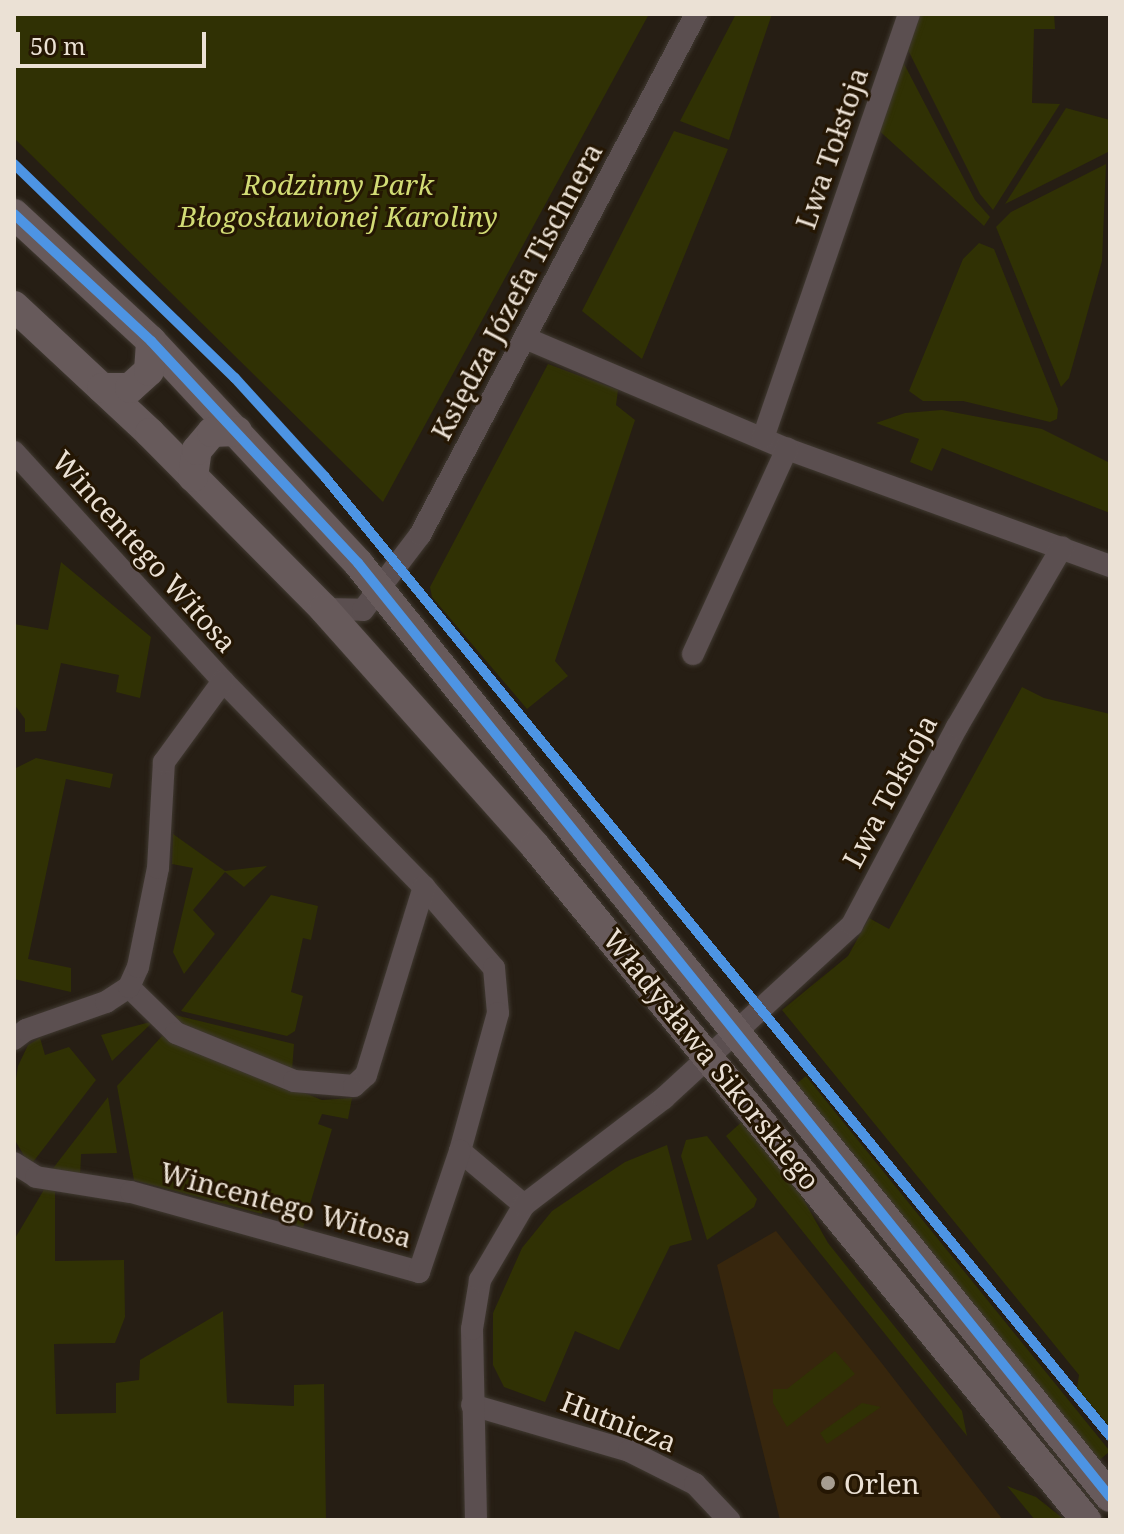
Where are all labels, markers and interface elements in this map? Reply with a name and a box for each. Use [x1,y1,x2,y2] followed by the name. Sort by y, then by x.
[20,16,210,66] scale bar
[30,29,86,62] text: 50 m
[788,63,874,233] street label: Lwa Tołstoja
[423,137,609,445] street label: Księdza Józefa Tischnera
[178,167,498,233] park label: Rodzinny Park Błogosławionej Karoliny
[46,443,244,659] street label: Wincentego Witosa
[835,709,943,873] street label: Lwa Tołstoja
[597,922,827,1196] street label: Władysława Sikorskiego
[156,1154,416,1254] street label: Wincentego Witosa
[557,1384,681,1458] street label: Hutnicza
[844,1466,920,1500] place label: Orlen
[819,1474,837,1492] marker: Orlen

